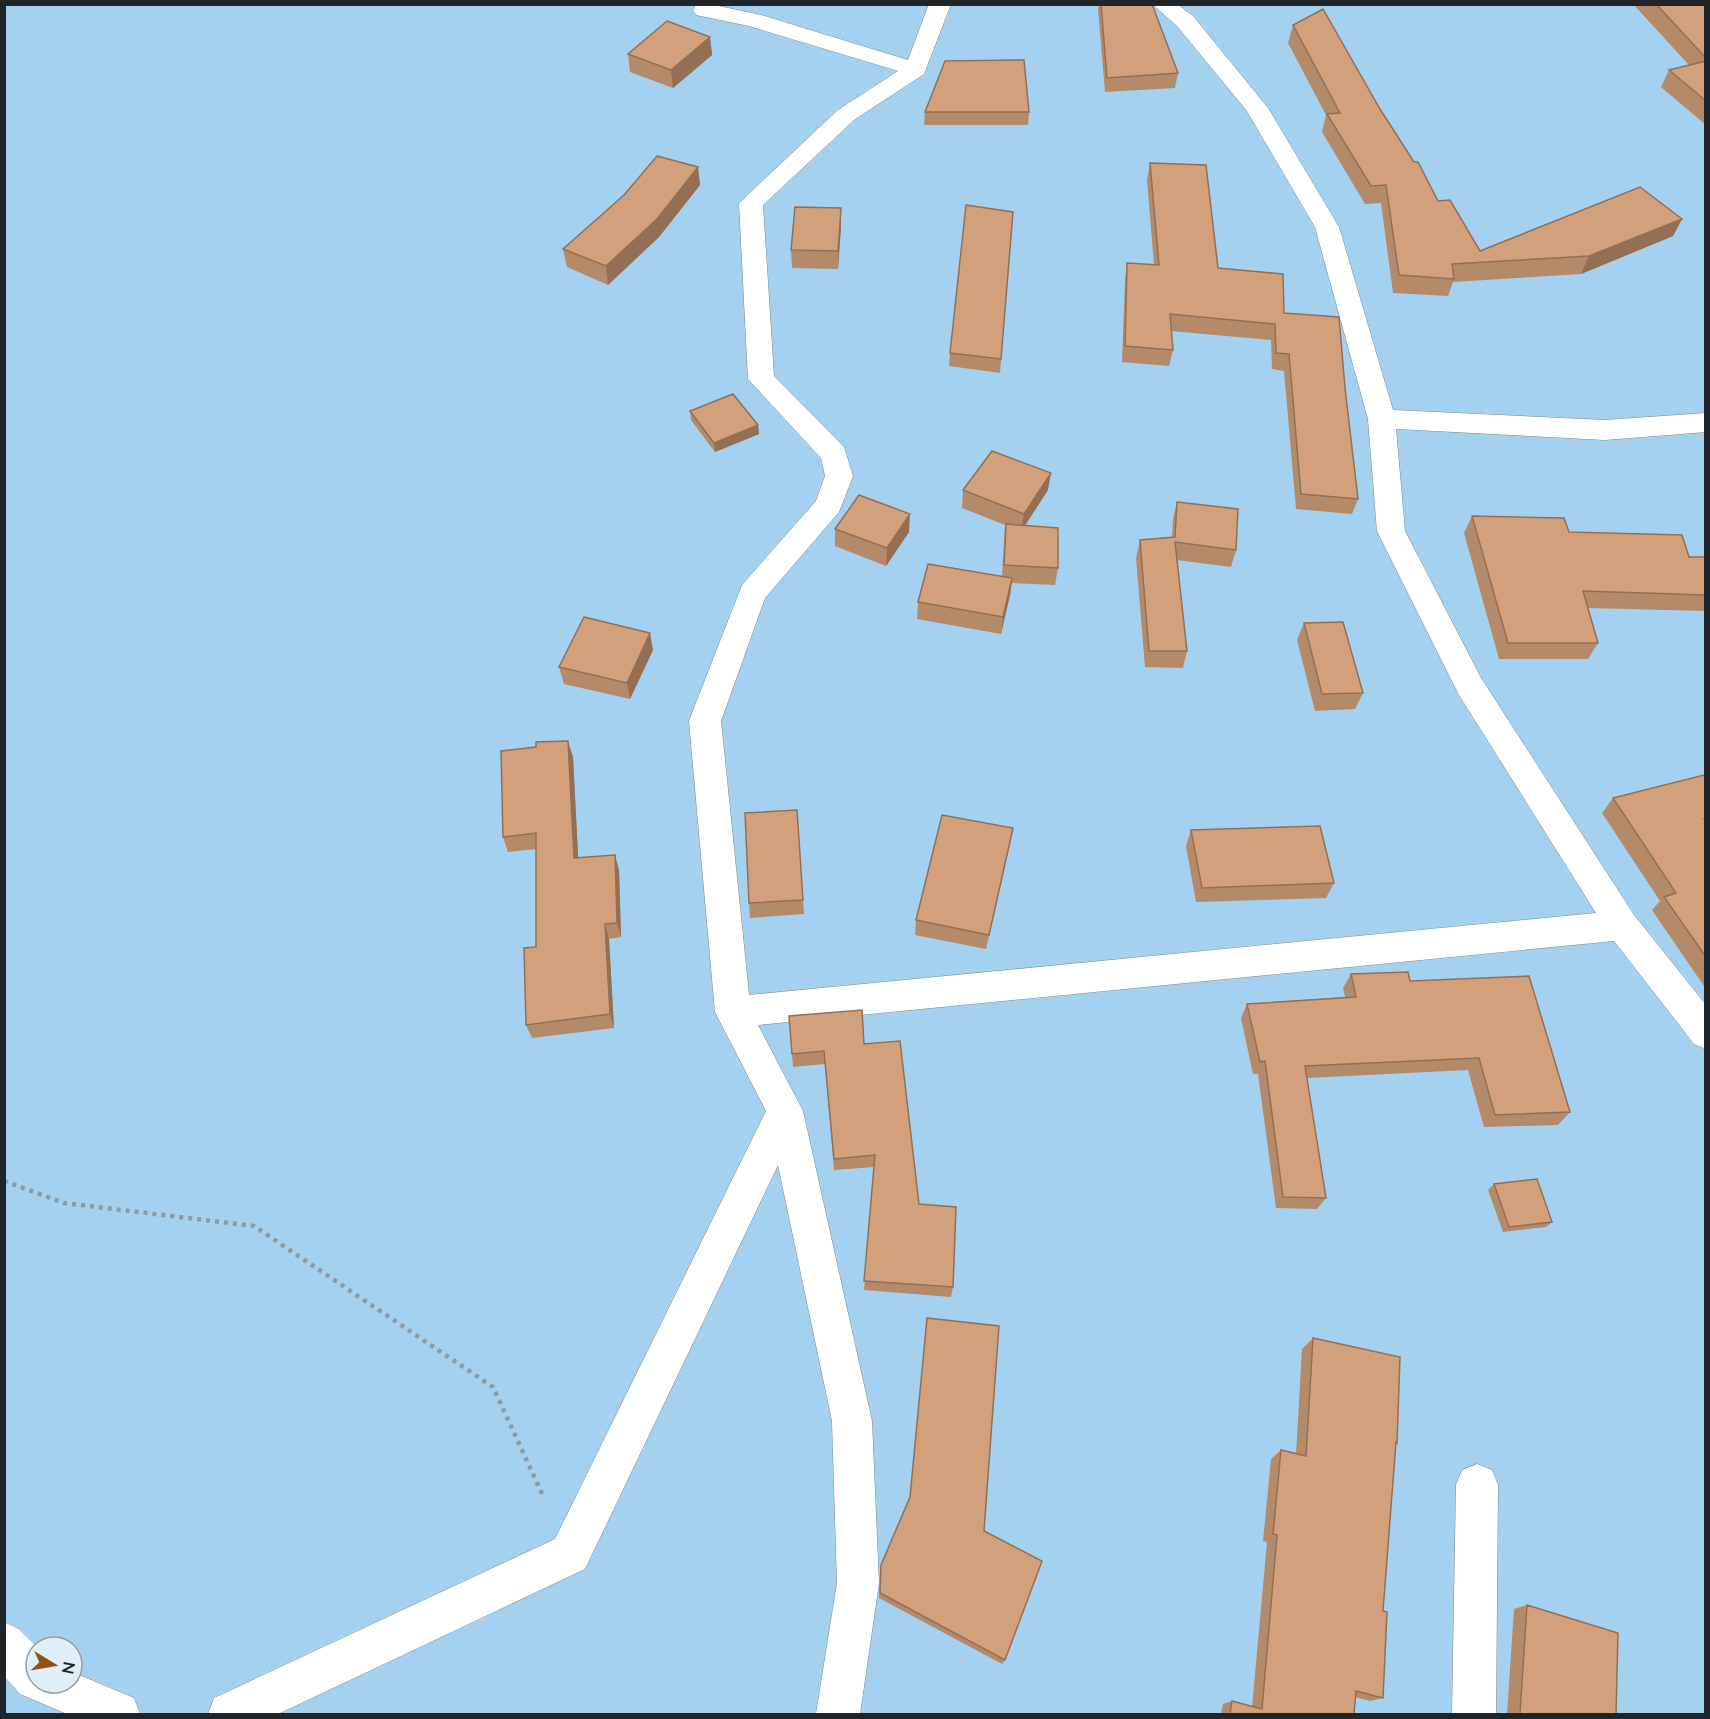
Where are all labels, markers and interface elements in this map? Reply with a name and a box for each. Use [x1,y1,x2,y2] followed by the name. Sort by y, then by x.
[24,1635,84,1695] north arrow
[59,1660,80,1676] text: N

